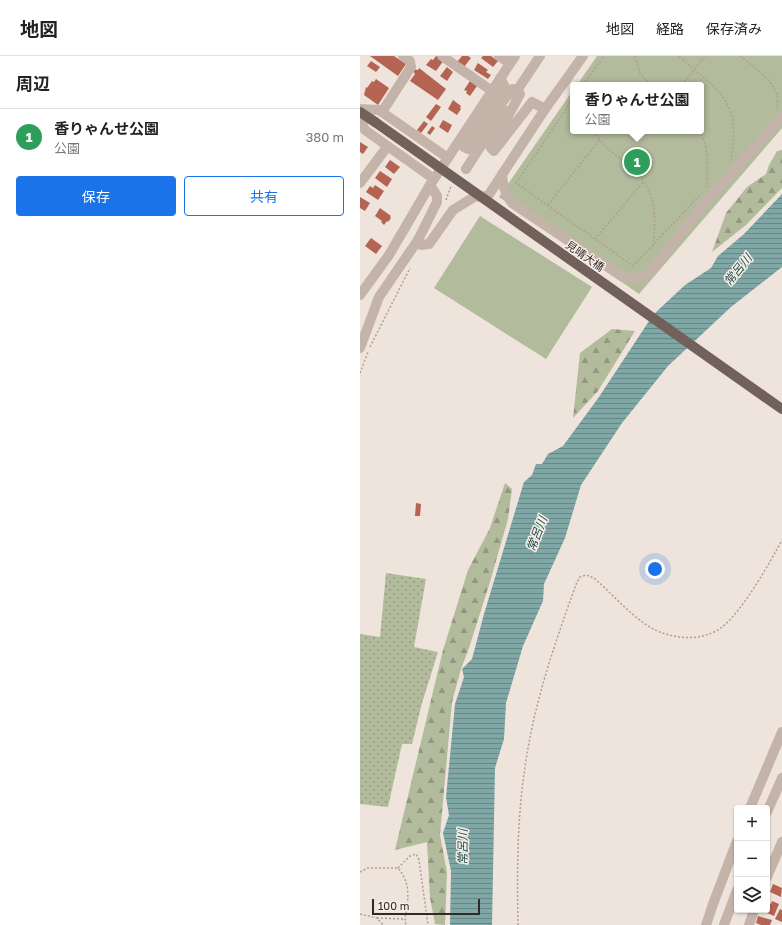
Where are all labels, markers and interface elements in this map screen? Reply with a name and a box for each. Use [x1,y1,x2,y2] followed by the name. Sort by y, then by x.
[20,17,58,40] text: 地図
[606,20,634,37] text: 地図
[656,20,684,37] text: 経路
[706,20,762,37] text: 保存済み
[16,73,50,94] text: 周辺
[570,82,704,134] popup
[584,90,690,108] text: 香りゃんせ公園
[584,111,611,127] text: 公園
[54,119,159,137] text: 香りゃんせ公園
[26,129,32,145] text: 1
[306,129,344,145] text: 380 m
[54,140,80,156] text: 公園
[624,147,650,177] pin: 1
[16,176,176,216] button: 保存
[184,176,344,216] button: 共有
[564,238,607,274] street label: 見晴大橋
[720,249,756,288] water label: 常呂川
[523,512,551,553] water label: 常呂川
[645,559,665,579] your location
[734,805,770,913] map controls
[734,805,770,841] button: +
[455,827,470,865] water label: 常呂川
[734,841,770,877] button: −
[734,877,770,913] button: layers
[372,897,480,916] scale bar
[378,899,409,912] text: 100 m

